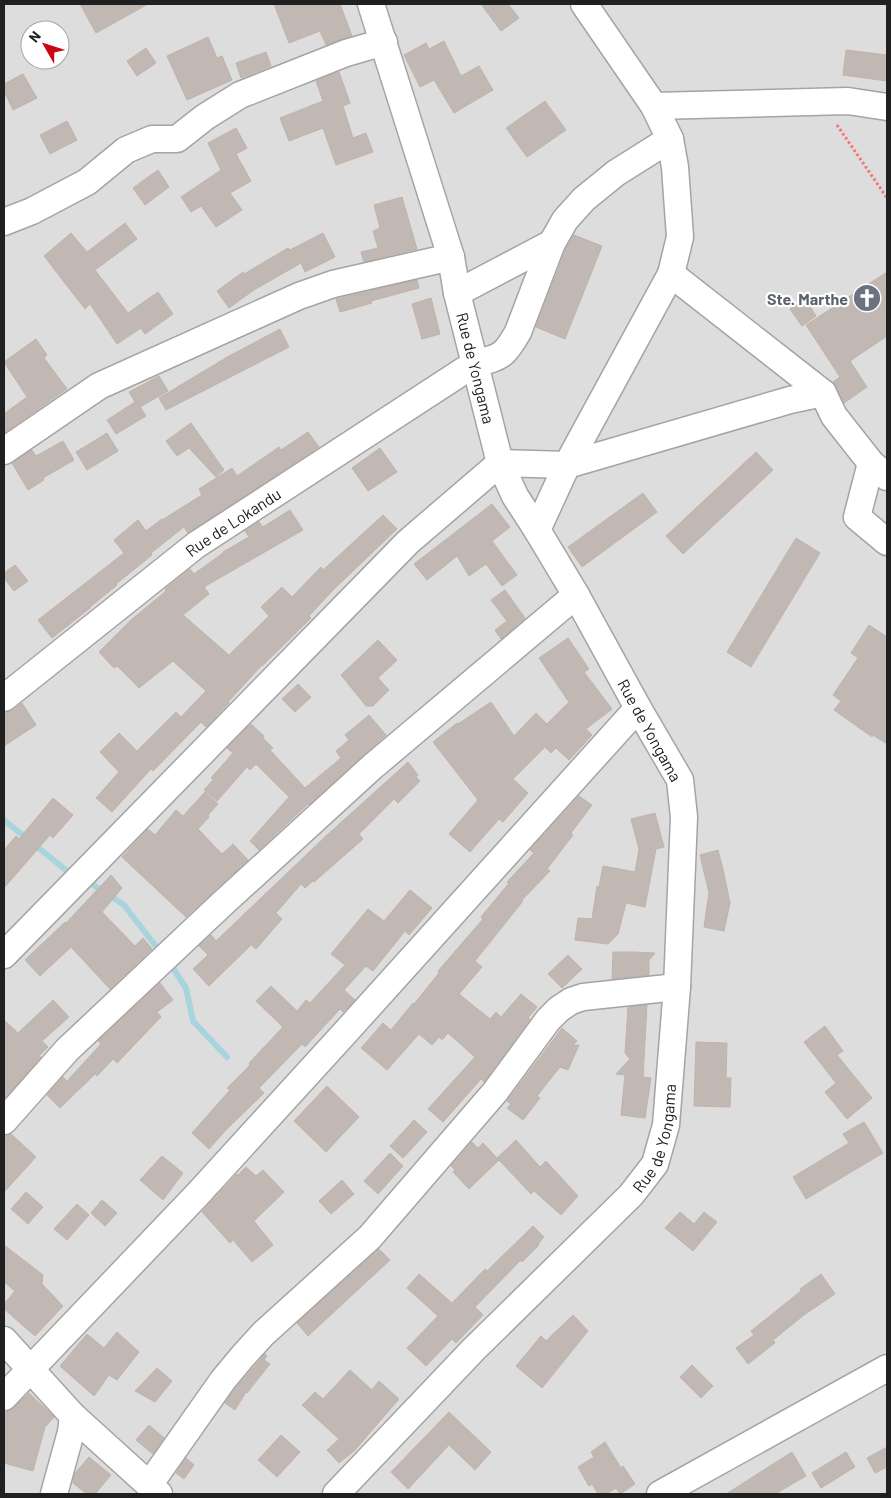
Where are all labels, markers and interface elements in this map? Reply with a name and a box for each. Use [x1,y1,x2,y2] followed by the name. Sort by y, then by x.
[20,20,70,70] north arrow
[25,28,44,45] text: N
[852,283,882,313] church icon: Ste. Marthe
[767,289,848,308] place label: Ste. Marthe
[453,310,499,426] street label: Rue de Yongama
[181,483,284,560] street label: Rue de Lokandu
[614,675,686,785] street label: Rue de Yongama
[628,1083,679,1195] street label: Rue de Yongama

